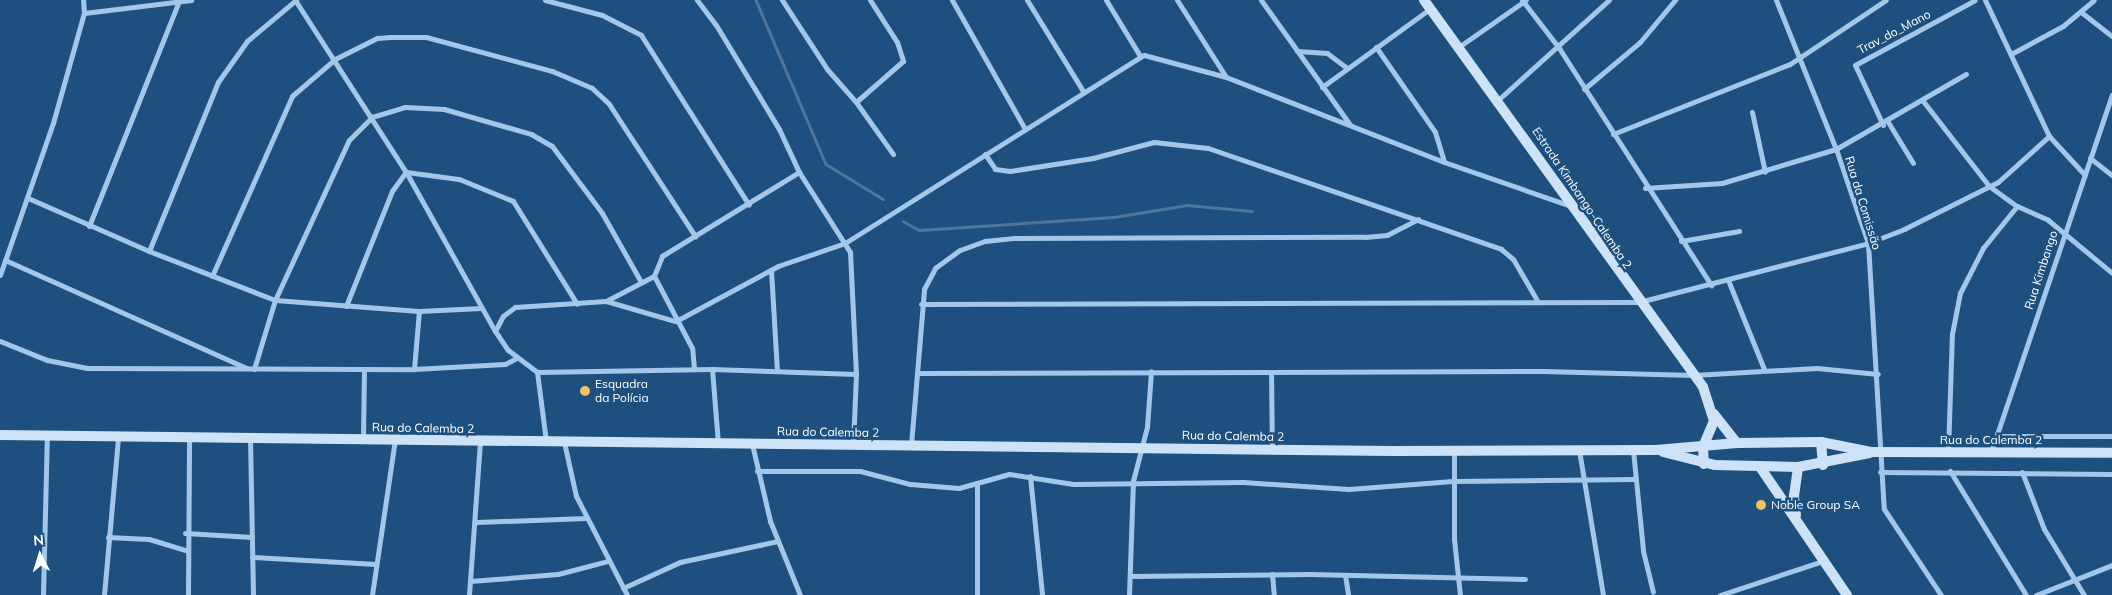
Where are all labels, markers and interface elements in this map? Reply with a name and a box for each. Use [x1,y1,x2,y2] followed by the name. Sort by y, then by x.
[1855,7,1933,57] street label: Trav_do_Mano
[1529,124,1635,272] street label: Estrada Kimbango-Calemba 2
[1842,154,1884,252] street label: Rua da Comissão
[2021,229,2061,311] street label: Rua Kimbango
[595,377,649,405] place label: Esquadra da Polícia
[579,385,591,397] marker: Esquadra da Polícia
[372,420,474,436] street label: Rua do Calemba 2
[777,424,879,440] street label: Rua do Calemba 2
[1182,428,1284,444] street label: Rua do Calemba 2
[1940,433,2042,447] street label: Rua do Calemba 2
[1771,498,1860,512] place label: Noble Group SA
[1755,499,1767,511] marker: Noble Group SA
[15,530,65,580] north arrow
[33,531,45,549] text: N

